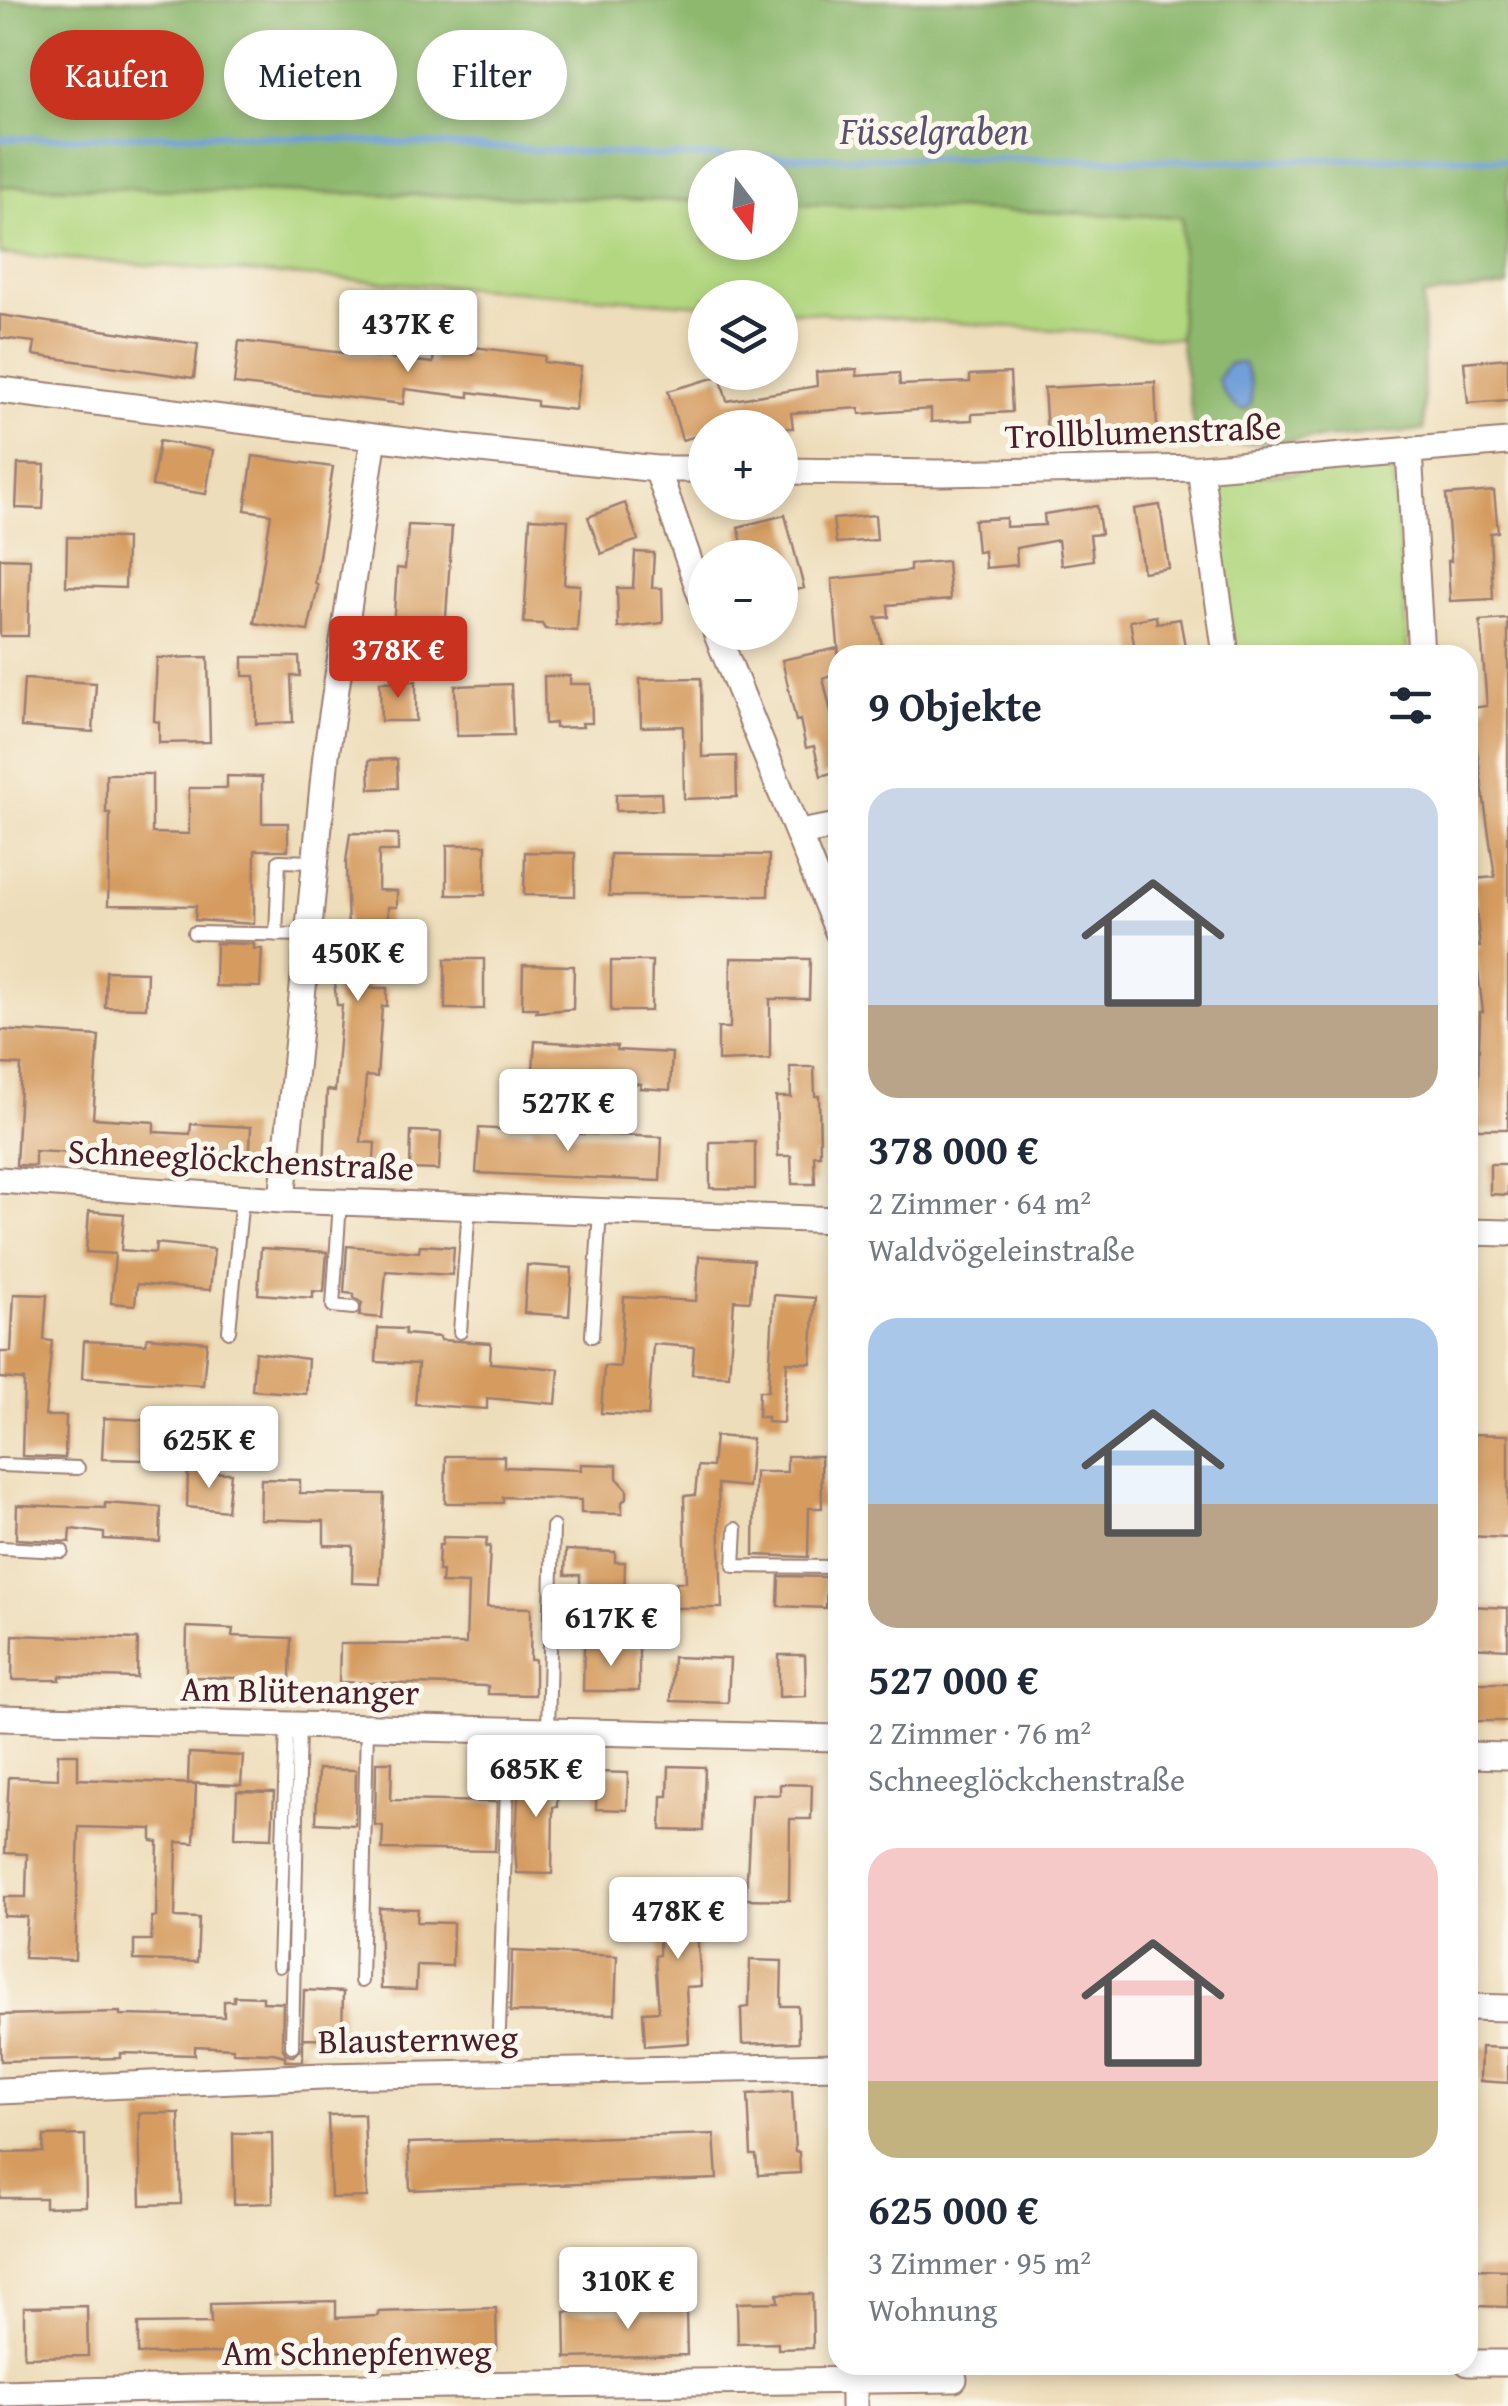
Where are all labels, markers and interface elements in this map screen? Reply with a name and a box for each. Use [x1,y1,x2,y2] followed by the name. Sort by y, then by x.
[30,30,204,120] chip: Kaufen
[224,30,397,120] chip: Mieten
[417,30,567,120] chip: Filter
[839,102,1028,158] water label: Füsselgraben
[688,150,798,260] north arrow
[688,150,798,650] map controls
[688,280,798,390] button: layers
[327,290,489,375] pin: 437K €
[361,299,455,346] text: 437K €
[1004,401,1282,461] street label: Trollblumenstraße
[688,410,798,520] button: +
[688,540,798,650] button: −
[317,616,479,701] pin: 378K €
[351,625,445,672] text: 378K €
[868,675,1042,736] text: 9 Objekte
[1383,678,1438,733] icon: filters
[1063,853,1243,1033] icon: home
[277,919,439,1004] pin: 450K €
[311,928,405,975] text: 450K €
[487,1069,649,1154] pin: 527K €
[521,1078,615,1125] text: 527K €
[868,1118,1039,1179] text: 378 000 €
[67,1124,415,1194] street label: Schneeglöckchenstraße
[868,1179,1091,1226] text: 2 Zimmer · 64 m²
[868,1226,1135,1273] text: Waldvögeleinstraße
[1063,1383,1243,1563] icon: home
[128,1406,290,1491] pin: 625K €
[162,1415,256,1462] text: 625K €
[530,1584,692,1669] pin: 617K €
[564,1593,658,1640] text: 617K €
[868,1648,1039,1709] text: 527 000 €
[180,1662,420,1718] street label: Am Blütenanger
[868,1709,1091,1756] text: 2 Zimmer · 76 m²
[455,1735,617,1820] pin: 685K €
[489,1744,583,1791] text: 685K €
[868,1756,1185,1803] text: Schneeglöckchenstraße
[597,1877,759,1962] pin: 478K €
[631,1886,725,1933] text: 478K €
[1063,1913,1243,2093] icon: home
[318,2012,519,2066] street label: Blausternweg
[868,2178,1039,2239] text: 625 000 €
[868,2239,1091,2286] text: 3 Zimmer · 95 m²
[547,2247,709,2332] pin: 310K €
[581,2256,675,2303] text: 310K €
[868,2286,997,2333] text: Wohnung
[222,2327,492,2378] street label: Am Schnepfenweg

